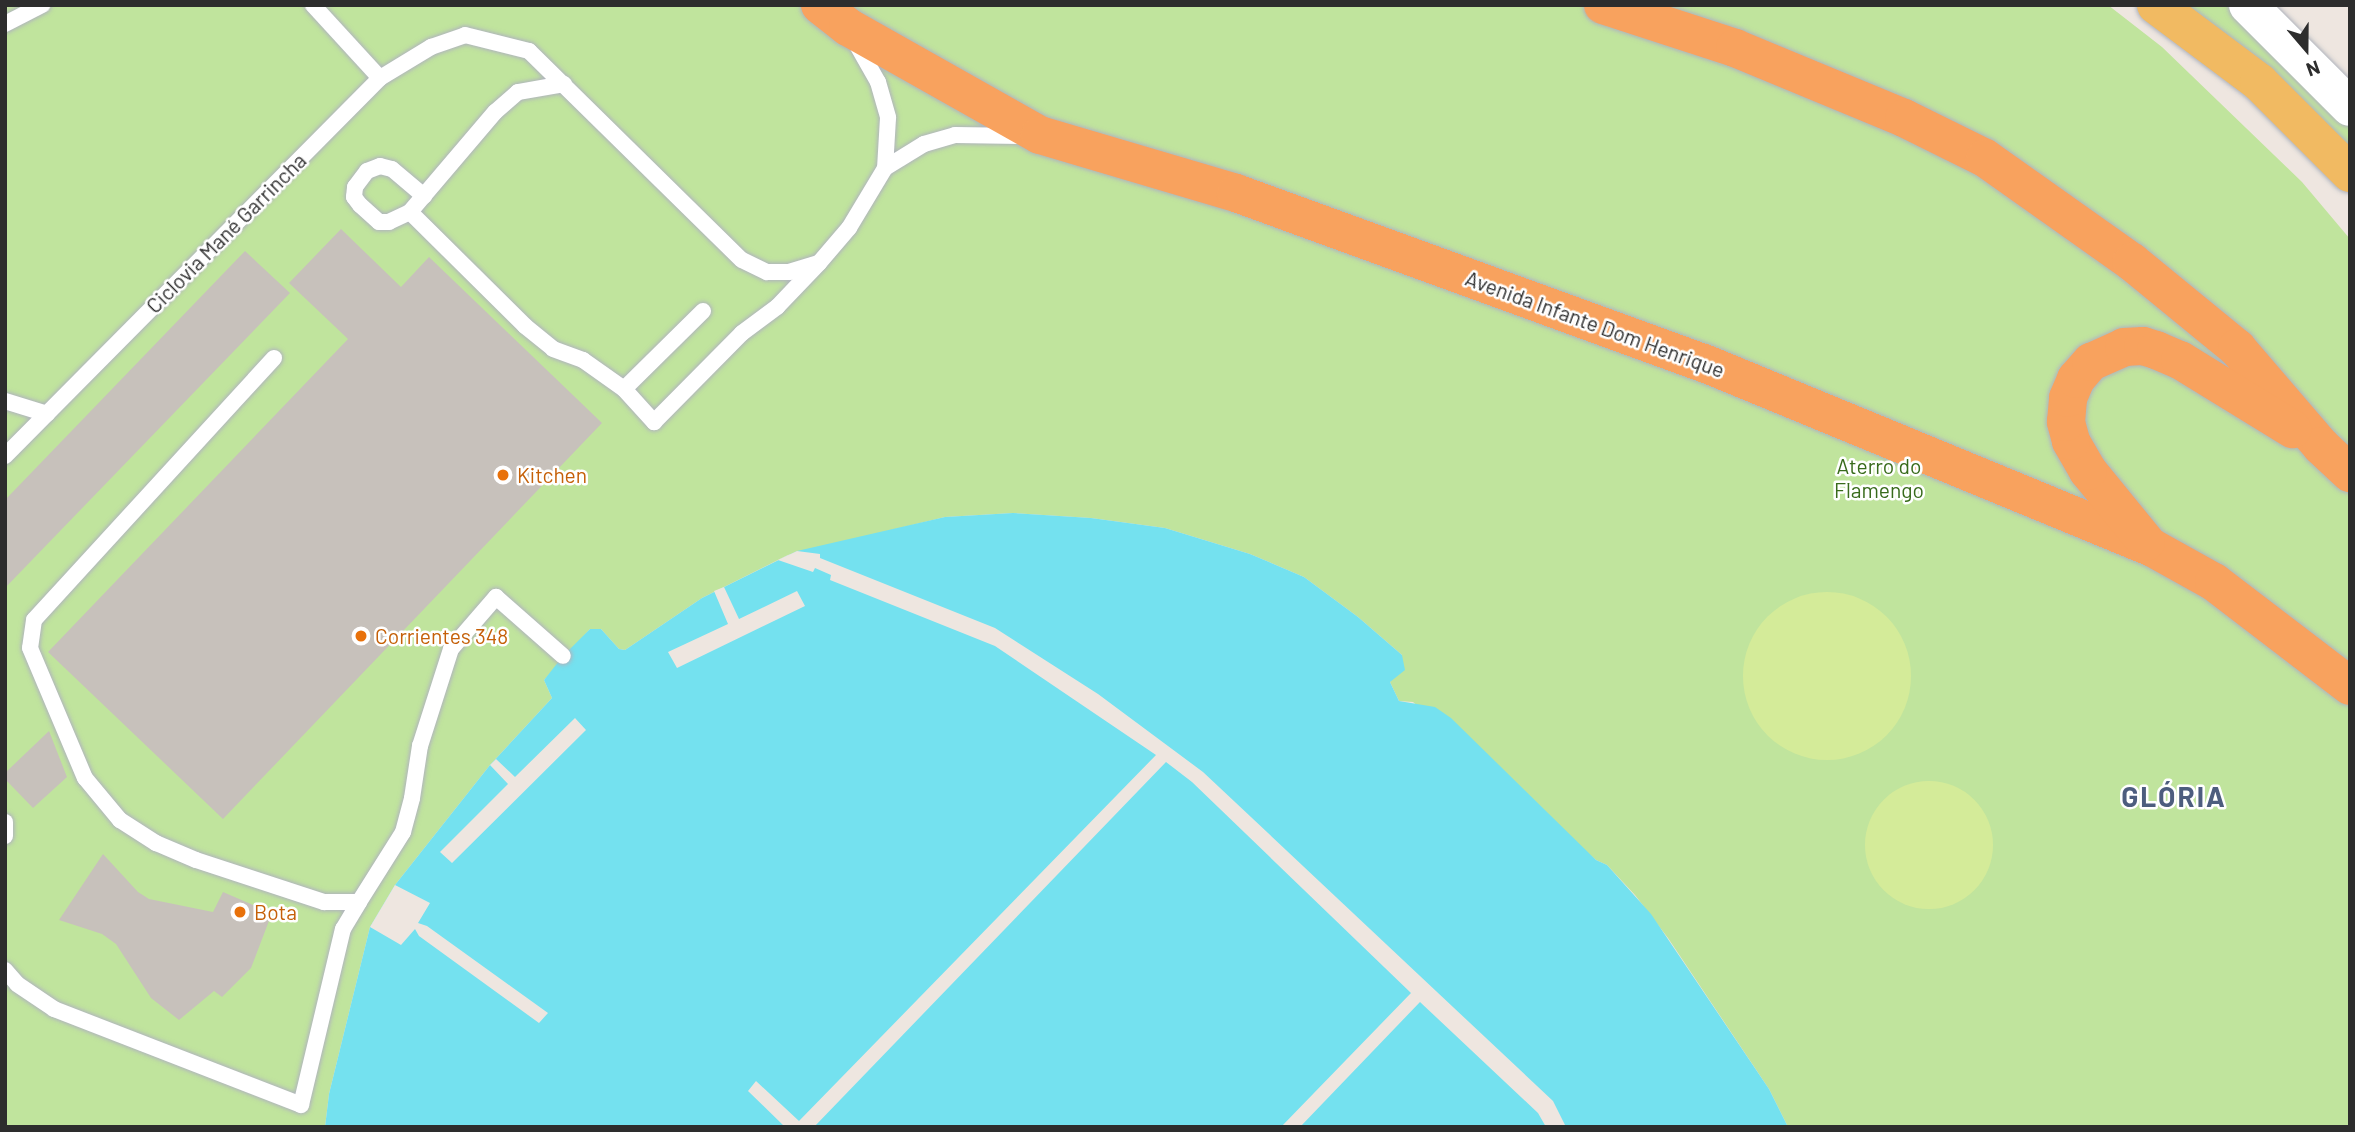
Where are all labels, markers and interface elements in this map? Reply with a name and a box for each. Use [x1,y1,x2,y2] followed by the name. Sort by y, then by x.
[2271,14,2341,84] north arrow
[2303,56,2323,82] text: N
[141,148,311,318] street label: Ciclovia Mané Garrincha
[1462,265,1728,383] street label: Avenida Infante Dom Henrique
[1834,453,1924,503] park label: Aterro do Flamengo
[517,462,587,488] place label: Kitchen
[495,467,511,483] marker: Kitchen
[375,623,508,649] place label: Corrientes 348
[353,628,369,644] marker: Corrientes 348
[2122,779,2226,813] district label: GLÓRIA
[254,899,297,925] place label: Bota
[232,904,248,920] marker: Bota

